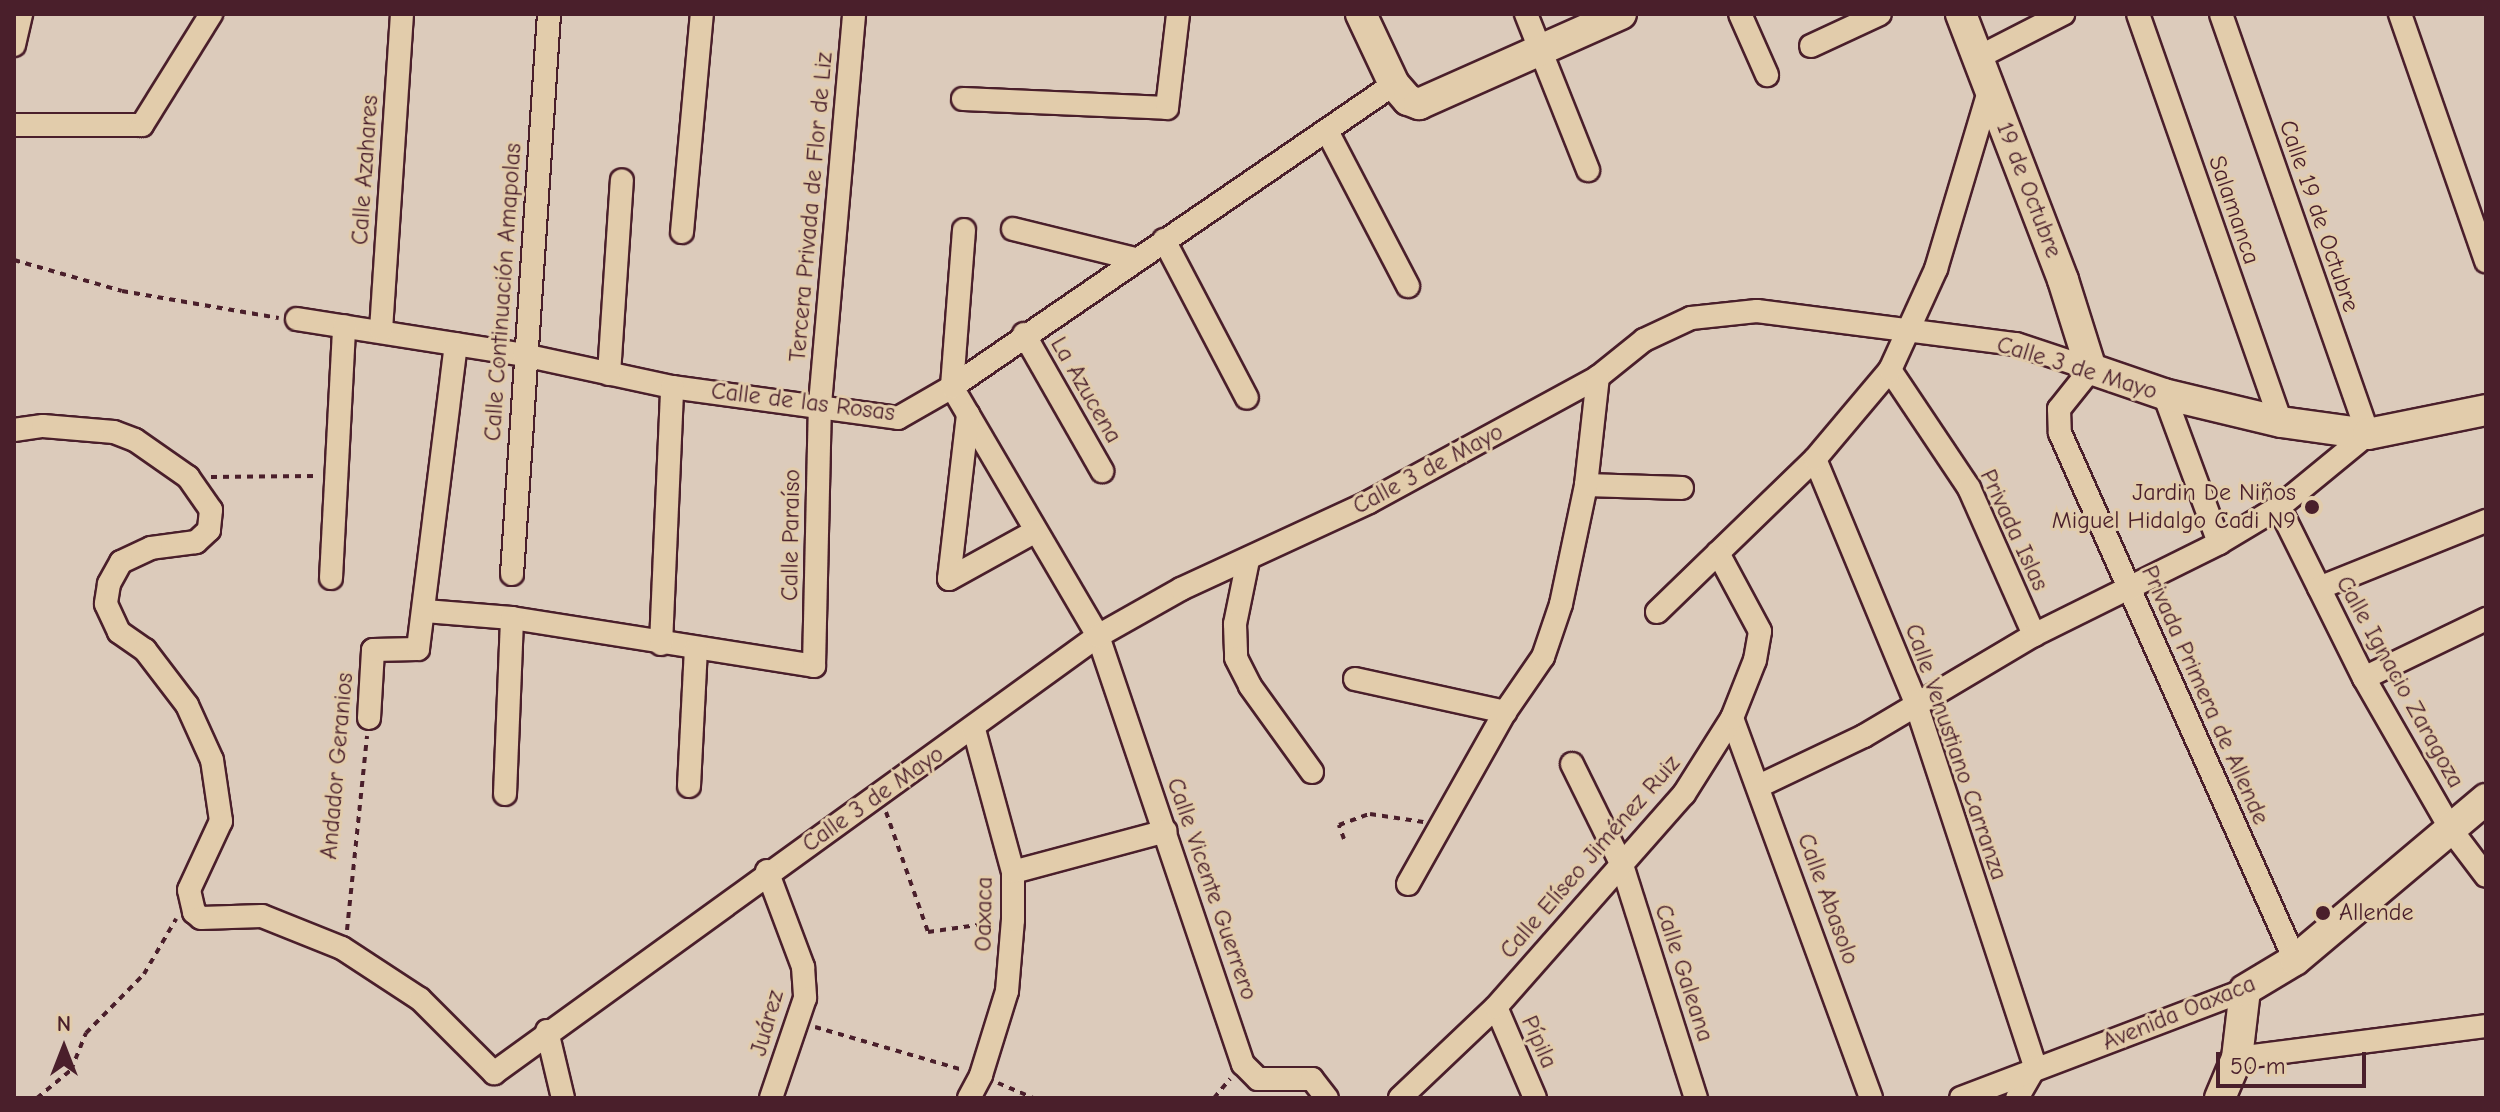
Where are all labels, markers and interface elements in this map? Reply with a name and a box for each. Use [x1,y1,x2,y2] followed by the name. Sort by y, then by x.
[783,51,839,363] street label: Tercera Privada de Flor de Liz
[345,94,385,246] street label: Calle Azahares
[2273,116,2365,316] street label: Calle 19 de Octubre
[1990,118,2068,262] street label: 19 de Octubre
[478,142,528,442] street label: Calle Continuación Amapolas
[2202,152,2266,268] street label: Salamanca
[1993,330,2161,406] street label: Calle 3 de Mayo
[1044,332,1128,448] street label: La Azucena
[709,376,897,428] street label: Calle de las Rosas
[1348,417,1508,521] street label: Calle 3 de Mayo
[1973,465,2055,595] street label: Privada Islas
[775,469,807,601] street label: Calle Paraíso
[2052,479,2296,535] place label: Jardin De Niños Miguel Hidalgo Cadi N9
[2303,498,2321,516] marker: Jardin De Niños Miguel Hidalgo Cadi N9
[2135,561,2275,829] street label: Privada Primera de Allende
[2330,571,2470,793] street label: Calle Ignacio Zaragoza
[1899,620,2013,884] street label: Calle Venustiano Carranza
[314,672,360,860] street label: Andador Geranios
[797,740,949,858] street label: Calle 3 de Mayo
[1494,749,1686,965] street label: Calle Elíseo Jiménez Ruiz
[1160,774,1264,1004] street label: Calle Vicente Guerrero
[1791,830,1865,968] street label: Calle Abasolo
[969,876,999,952] street label: Oaxaca
[2339,899,2413,927] place label: Allende
[1648,901,1720,1045] street label: Calle Galeana
[2314,904,2332,922] marker: Allende
[2098,969,2260,1057] street label: Avenida Oaxaca
[744,987,790,1059] street label: Juárez
[24,1008,104,1088] north arrow
[57,1011,71,1037] text: N
[1515,1011,1563,1073] street label: Pípila
[2220,1036,2370,1086] scale bar
[2230,1052,2286,1080] text: 50 m

